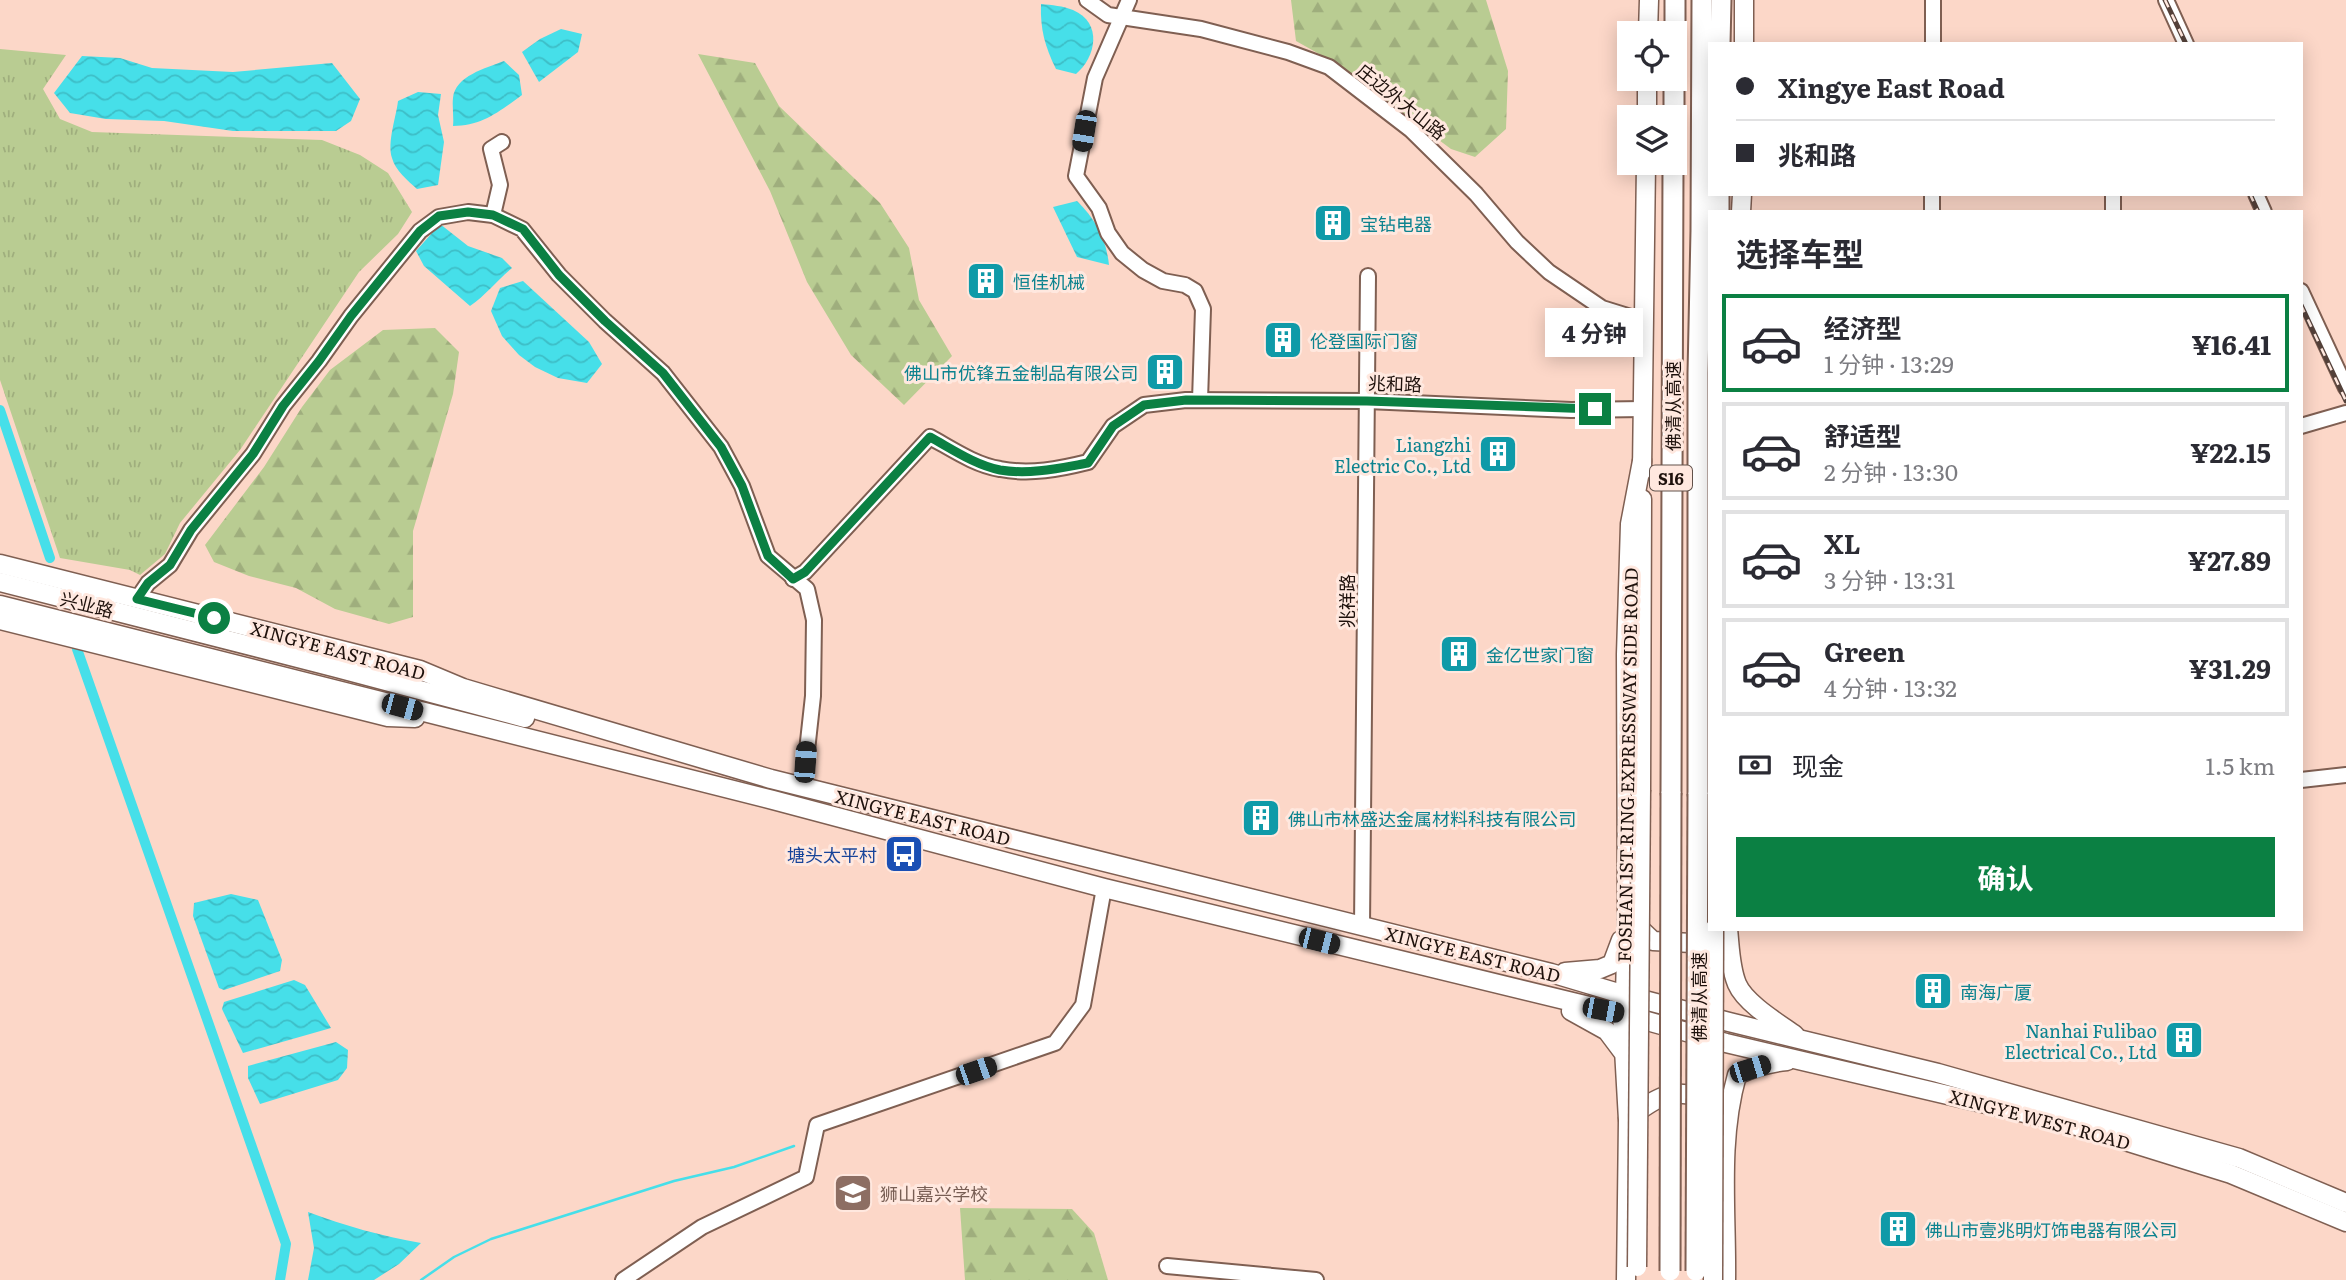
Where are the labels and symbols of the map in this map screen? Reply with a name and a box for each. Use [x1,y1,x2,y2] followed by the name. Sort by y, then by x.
[1352,57,1452,145] street label: 庄边外大山路
[1071,109,1098,153] car
[1312,202,1354,244] building icon: 宝钻电器
[1360,210,1432,237] place label: 宝钻电器
[965,260,1007,302] building icon: 恒佳机械
[1013,268,1085,295] place label: 恒佳机械
[1546,308,1644,356] callout: 4 分钟
[1262,319,1304,361] building icon: 伦登国际门窗
[1310,327,1418,354] place label: 伦登国际门窗
[1144,351,1186,393] building icon: 佛山市优锋五金制品有限公司
[904,359,1138,386] place label: 佛山市优锋五金制品有限公司
[1659,361,1686,451] street label: 佛清从高速
[1368,369,1422,397] street label: 兆和路
[1579,393,1611,425] route end
[1334,431,1471,479] place label: Liangzhi Electric Co., Ltd
[1477,433,1519,475] building icon: Liangzhi Electric Co., Ltd
[1650,466,1692,491] road number: S16
[1610,567,1644,963] street label: FOSHAN 1ST RING EXPRESSWAY SIDE ROAD
[1333,574,1360,628] street label: 兆祥路
[58,584,116,624] street label: 兴业路
[198,602,230,634] route start
[248,614,428,686] street label: XINGYE EAST ROAD
[1438,633,1480,675] building icon: 金亿世家门窗
[1486,641,1594,668] place label: 金亿世家门窗
[379,691,426,723] car
[794,740,817,784] car
[832,782,1014,852] street label: XINGYE EAST ROAD
[1240,797,1282,839] building icon: 佛山市林盛达金属材料科技有限公司
[1288,805,1576,832] place label: 佛山市林盛达金属材料科技有限公司
[883,833,925,875] bus stop icon: 塘头太平村
[787,841,877,868] place label: 塘头太平村
[1382,919,1564,989] street label: XINGYE EAST ROAD
[1297,926,1342,956] car
[1685,952,1712,1042] street label: 佛清从高速
[1912,970,1954,1012] building icon: 南海广厦
[1960,978,2032,1005] place label: 南海广厦
[1581,996,1626,1024] car
[2004,1017,2157,1065] place label: Nanhai Fulibao Electrical Co., Ltd
[2163,1019,2205,1061] building icon: Nanhai Fulibao Electrical Co., Ltd
[1727,1053,1774,1085] car
[953,1054,1000,1088] car
[1947,1082,2133,1156] street label: XINGYE WEST ROAD
[832,1172,874,1214] school or university icon: 狮山嘉兴学校
[880,1180,988,1207] place label: 狮山嘉兴学校
[1877,1208,1919,1250] building icon: 佛山市壹兆明灯饰电器有限公司
[1925,1216,2177,1243] place label: 佛山市壹兆明灯饰电器有限公司

